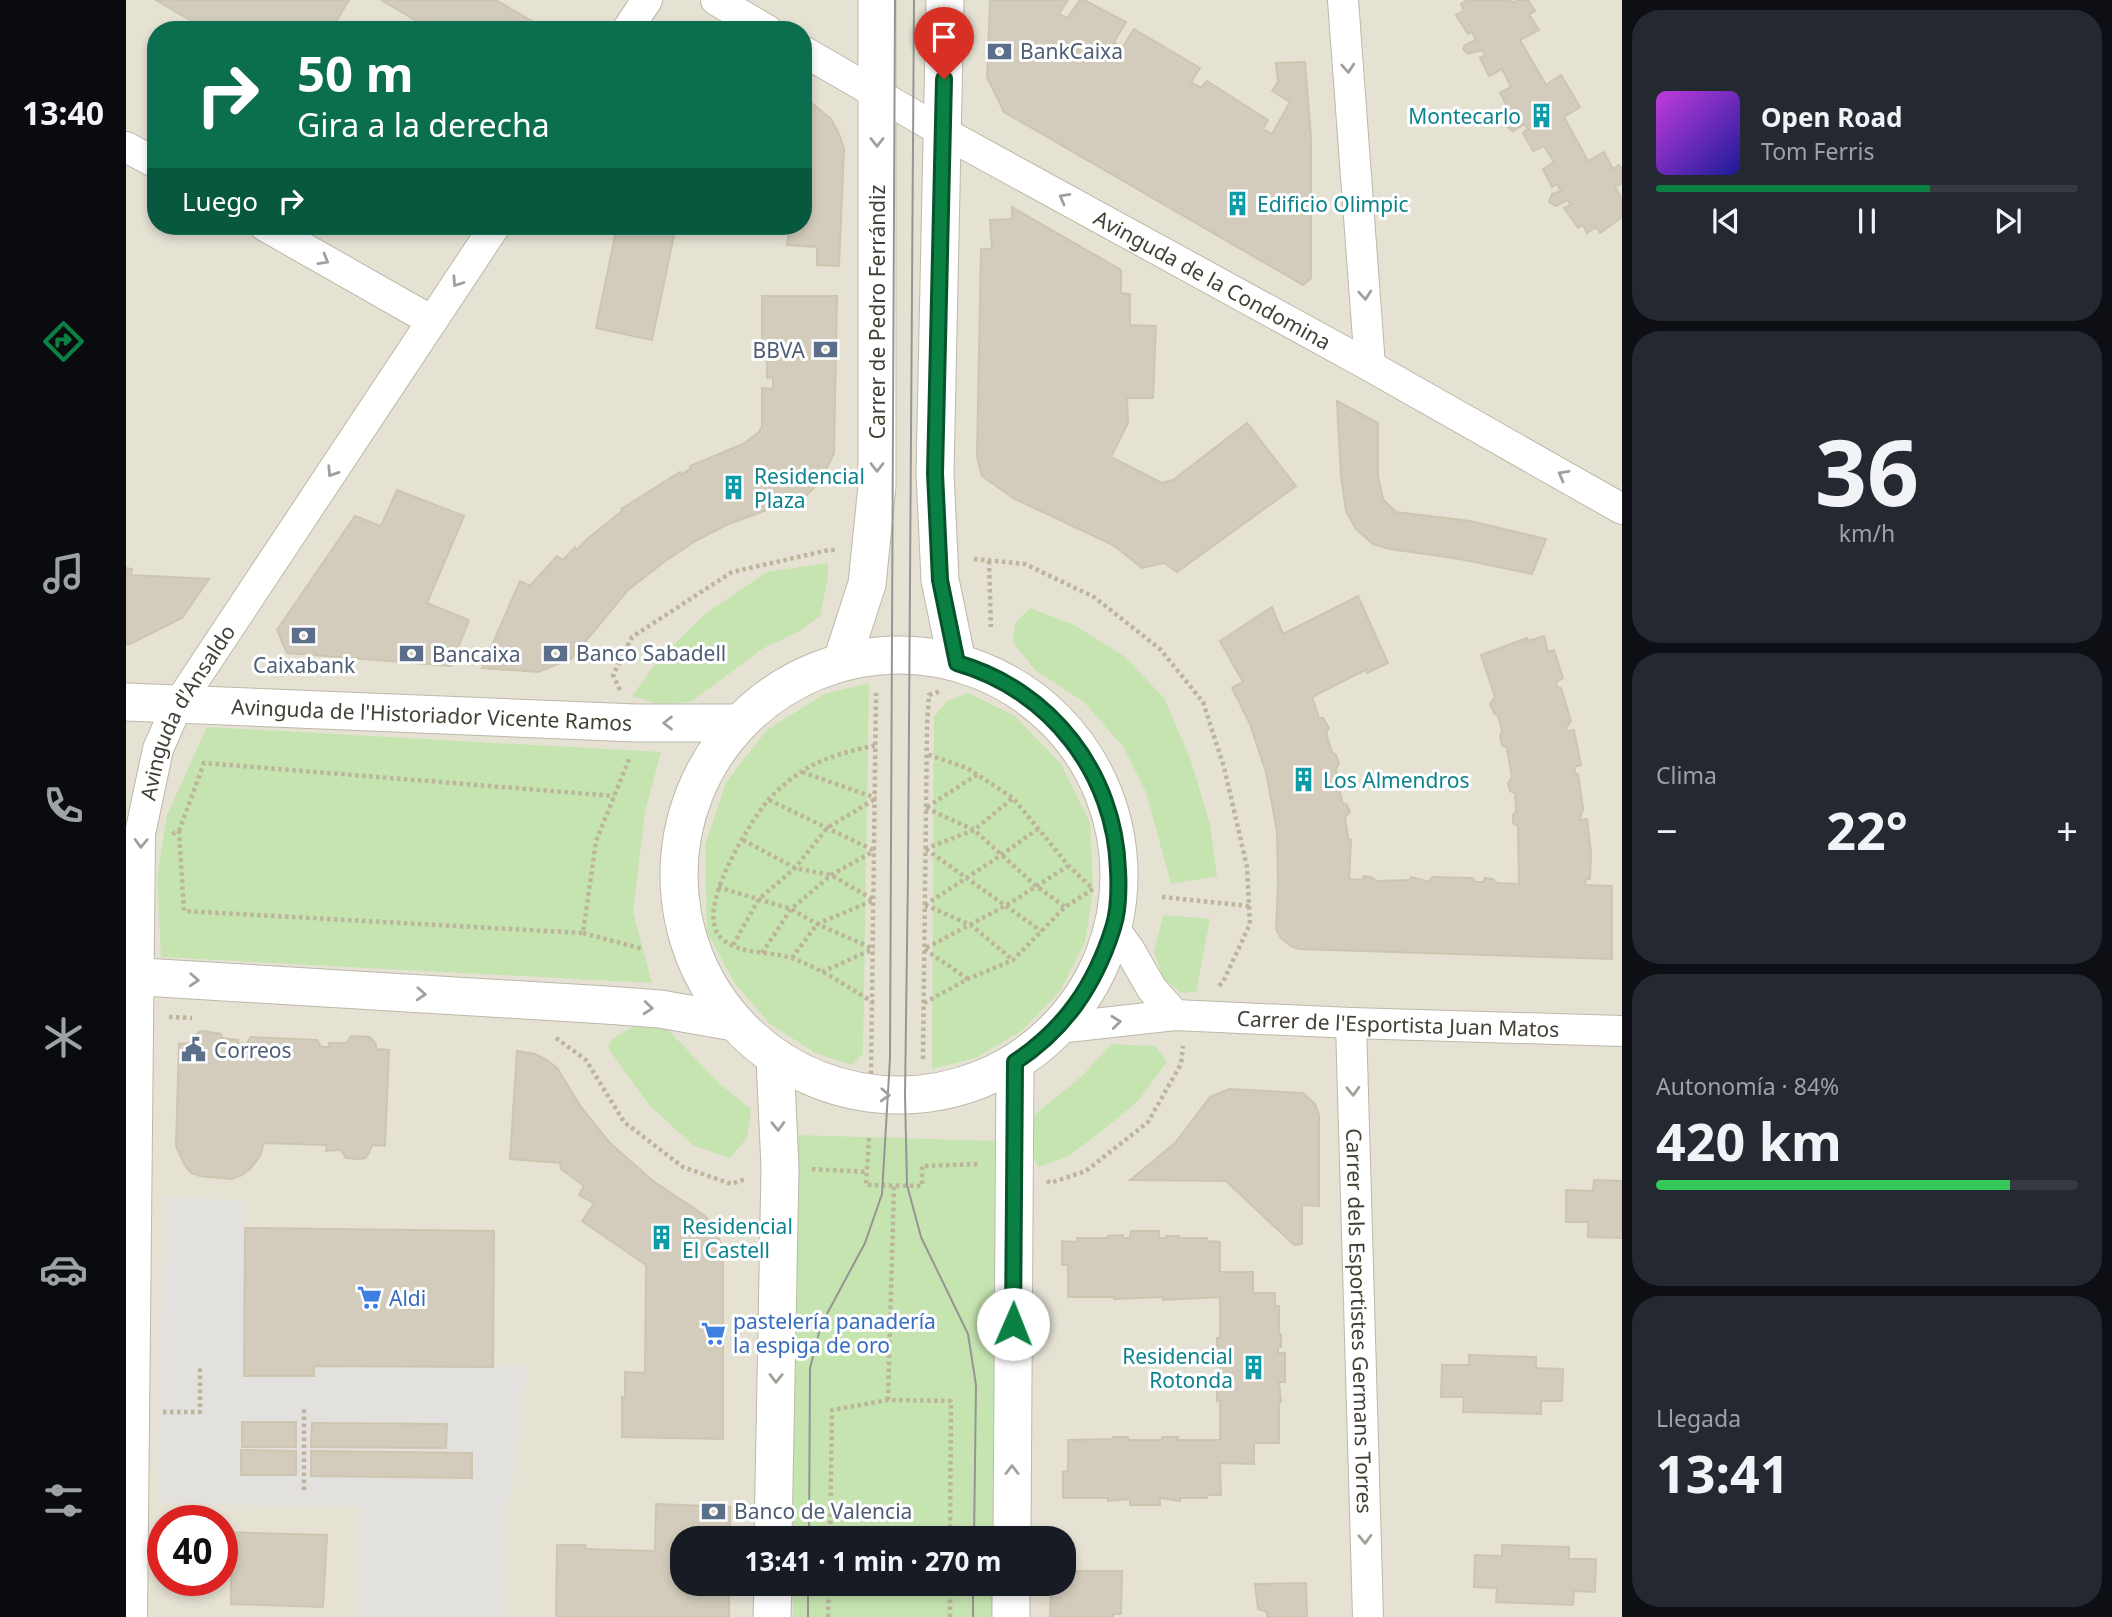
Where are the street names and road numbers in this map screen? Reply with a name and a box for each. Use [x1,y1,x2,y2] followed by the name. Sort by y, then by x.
[863,185,891,439] street label: Carrer de Pedro Ferrándiz
[1089,203,1336,356] street label: Avinguda de la Condomina
[134,619,241,803] street label: Avinguda d'Ansaldo
[231,692,633,737] street label: Avinguda de l'Historiador Vicente Ramos
[1236,1004,1560,1043] street label: Carrer de l'Esportista Juan Matos
[1340,1128,1379,1514] street label: Carrer dels Esportistes Germans Torres

